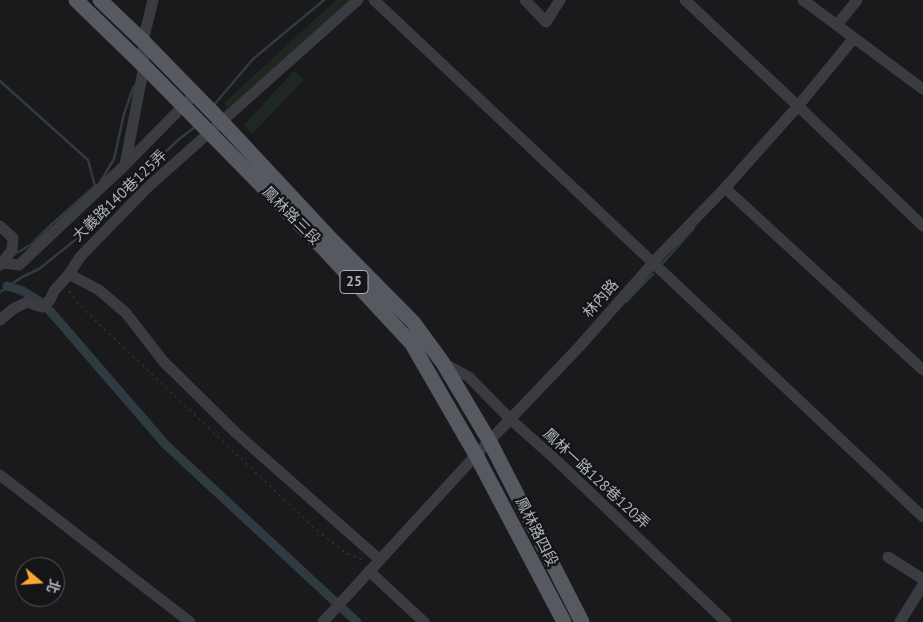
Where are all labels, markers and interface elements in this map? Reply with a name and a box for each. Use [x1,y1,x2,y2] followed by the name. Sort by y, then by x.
[69,146,171,246] street label: 大義路140巷125弄
[258,183,324,249] street label: 鳳林路三段
[340,270,368,294] road number: 25
[579,276,623,322] street label: 林內路
[539,425,653,533] street label: 鳳林一路128巷120弄
[511,495,561,569] street label: 鳳林路四段
[15,557,65,607] north arrow
[43,577,64,596] text: 北

